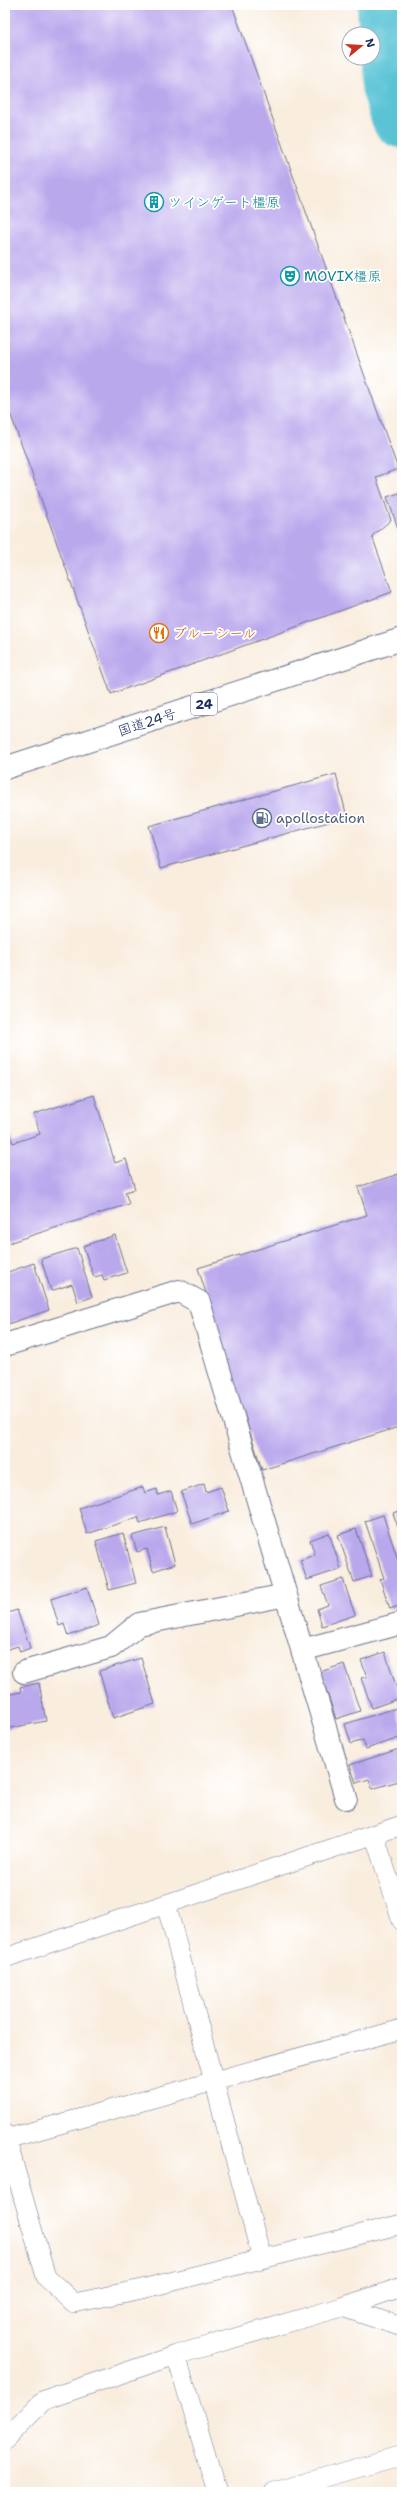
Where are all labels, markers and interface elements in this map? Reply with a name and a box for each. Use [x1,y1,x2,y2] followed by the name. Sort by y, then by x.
[341,26,381,66] north arrow
[362,37,379,50] text: N
[143,191,165,213] building icon: ツインゲート橿原
[168,193,280,211] place label: ツインゲート橿原
[279,265,301,287] theatre icon: MOVIX橿原
[304,267,382,285] place label: MOVIX橿原
[148,622,170,644] restaurant icon: ブルーシール
[173,624,256,642] place label: ブルーシール
[191,693,217,715] road number: 24
[115,704,179,740] street label: 国道24号
[251,807,273,829] fuel station icon: apollostation
[276,809,366,827] place label: apollostation

